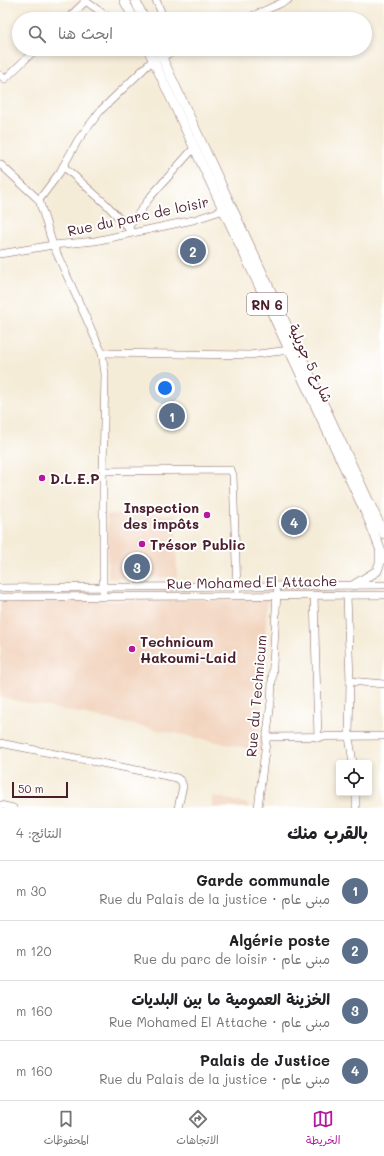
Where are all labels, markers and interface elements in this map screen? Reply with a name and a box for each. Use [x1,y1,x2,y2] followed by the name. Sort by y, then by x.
[12,12,372,56] search box
[26,23,48,45] icon: search
[58,23,113,43] text: ابحث هنا
[66,192,210,240] street label: Rue du parc de loisir
[180,236,206,266] pin: 2
[247,293,287,315] road number: RN 6
[284,321,337,406] street label: شارع 5 جويلية
[155,378,175,398] your location
[159,401,185,431] pin: 1
[50,469,100,488] place label: D.L.E.P
[37,473,47,483] marker: D.L.E.P
[123,498,199,533] place label: Inspection des impôts
[281,507,307,537] pin: 4
[202,510,212,520] marker: Inspection des impôts
[150,535,245,554] place label: Trésor Public
[137,539,147,549] marker: Trésor Public
[124,552,150,582] pin: 3
[167,571,337,593] street label: Rue Mohamed El Attache
[140,632,236,667] place label: Technicum Hakoumi-Laid
[241,634,271,758] street label: Rue du Technicum
[127,644,137,654] marker: Technicum Hakoumi-Laid
[336,760,372,796] map controls
[336,760,372,796] button: locate
[12,780,68,799] scale bar
[18,781,44,796] text: 50 m
[287,821,368,843] text: بالقرب منك
[16,824,62,841] text: النتائج: 4
[196,870,330,890] text: Garde communale
[16,882,46,899] text: 30 m
[352,882,358,899] text: 1
[99,890,330,907] text: مبنى عام · Rue du Palais de la justice
[229,930,330,950] text: Algérie poste
[16,942,52,959] text: 120 m
[351,942,359,959] text: 2
[133,950,330,967] text: مبنى عام · Rue du parc de loisir
[131,989,330,1009] text: الخزينة العمومية ما بين البلديات
[16,1002,52,1019] text: 160 m
[351,1002,359,1019] text: 3
[109,1013,330,1030] text: مبنى عام · Rue Mohamed El Attache
[200,1050,330,1070] text: Palais de Justice
[16,1062,52,1079] text: 160 m
[351,1062,359,1079] text: 4
[99,1070,330,1087] text: مبنى عام · Rue du Palais de la justice
[44,1108,89,1150] tab: المحفوظات
[176,1108,219,1150] tab: الاتجاهات
[306,1108,340,1150] tab: الخريطة

